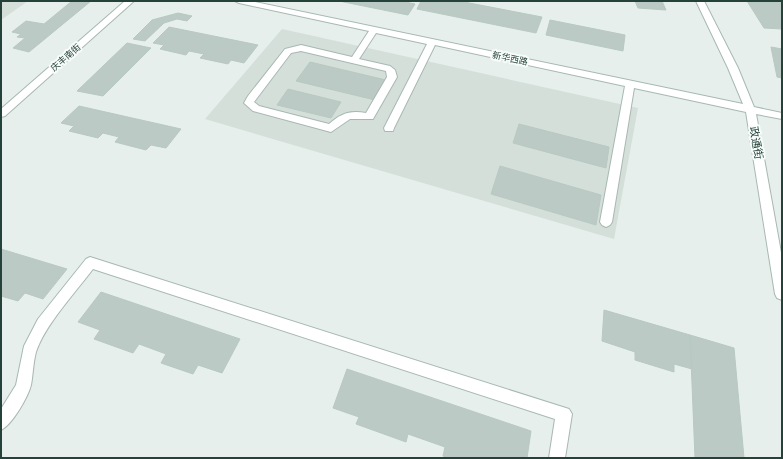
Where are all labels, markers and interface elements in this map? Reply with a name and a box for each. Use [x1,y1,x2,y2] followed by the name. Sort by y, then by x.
[48,41,84,75] street label: 庆丰南街
[491,49,529,69] street label: 新华西路
[746,125,766,161] street label: 政通街

